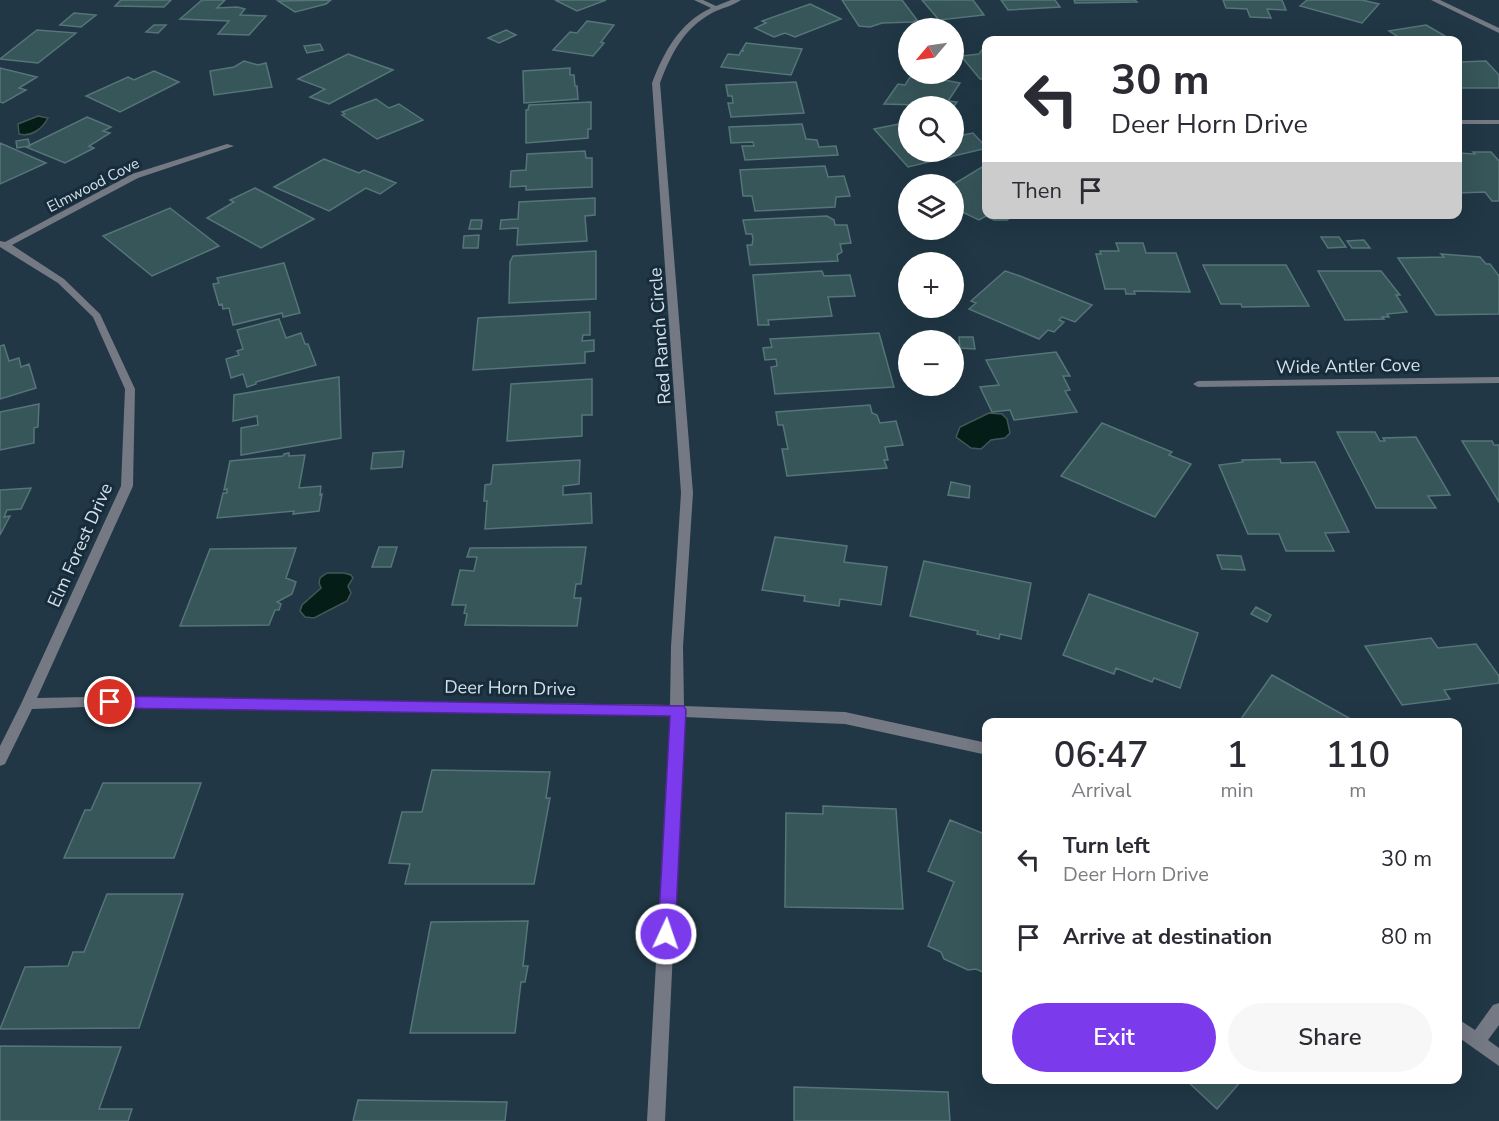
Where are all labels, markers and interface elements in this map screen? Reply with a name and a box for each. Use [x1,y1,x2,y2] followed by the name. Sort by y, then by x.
[898,18,964,84] north arrow
[898,18,964,396] map controls
[1111,52,1210,109] text: 30 m
[1012,60,1090,138] icon: left
[898,96,964,162] button: search
[1111,106,1308,143] text: Deer Horn Drive
[43,153,143,217] street label: Elmwood Cove
[898,174,964,240] button: layers
[1074,174,1107,207] icon: arrive
[1012,176,1062,206] text: Then
[898,252,964,318] button: +
[643,267,677,405] street label: Red Ranch Circle
[898,330,964,396] button: −
[1276,353,1420,379] street label: Wide Antler Cove
[42,479,118,611] street label: Elm Forest Drive
[444,675,576,701] street label: Deer Horn Drive
[84,676,135,727] pin
[93,685,126,718] icon: arrive
[1054,731,1149,780] text: 06:47
[1226,731,1248,780] text: 1
[1325,731,1390,780] text: 110
[1071,777,1131,804] text: Arrival
[1221,777,1254,804] text: min
[1349,777,1366,804] text: m
[1063,831,1150,861] text: Turn left
[1012,843,1045,876] icon: left
[1381,844,1432,874] text: 30 m
[1063,861,1209,888] text: Deer Horn Drive
[634,902,698,966] position arrow
[1012,921,1045,954] icon: arrive
[1063,922,1272,952] text: Arrive at destination
[1381,922,1432,952] text: 80 m
[1012,1003,1216,1072] button: Exit
[1228,1003,1432,1072] button: Share

